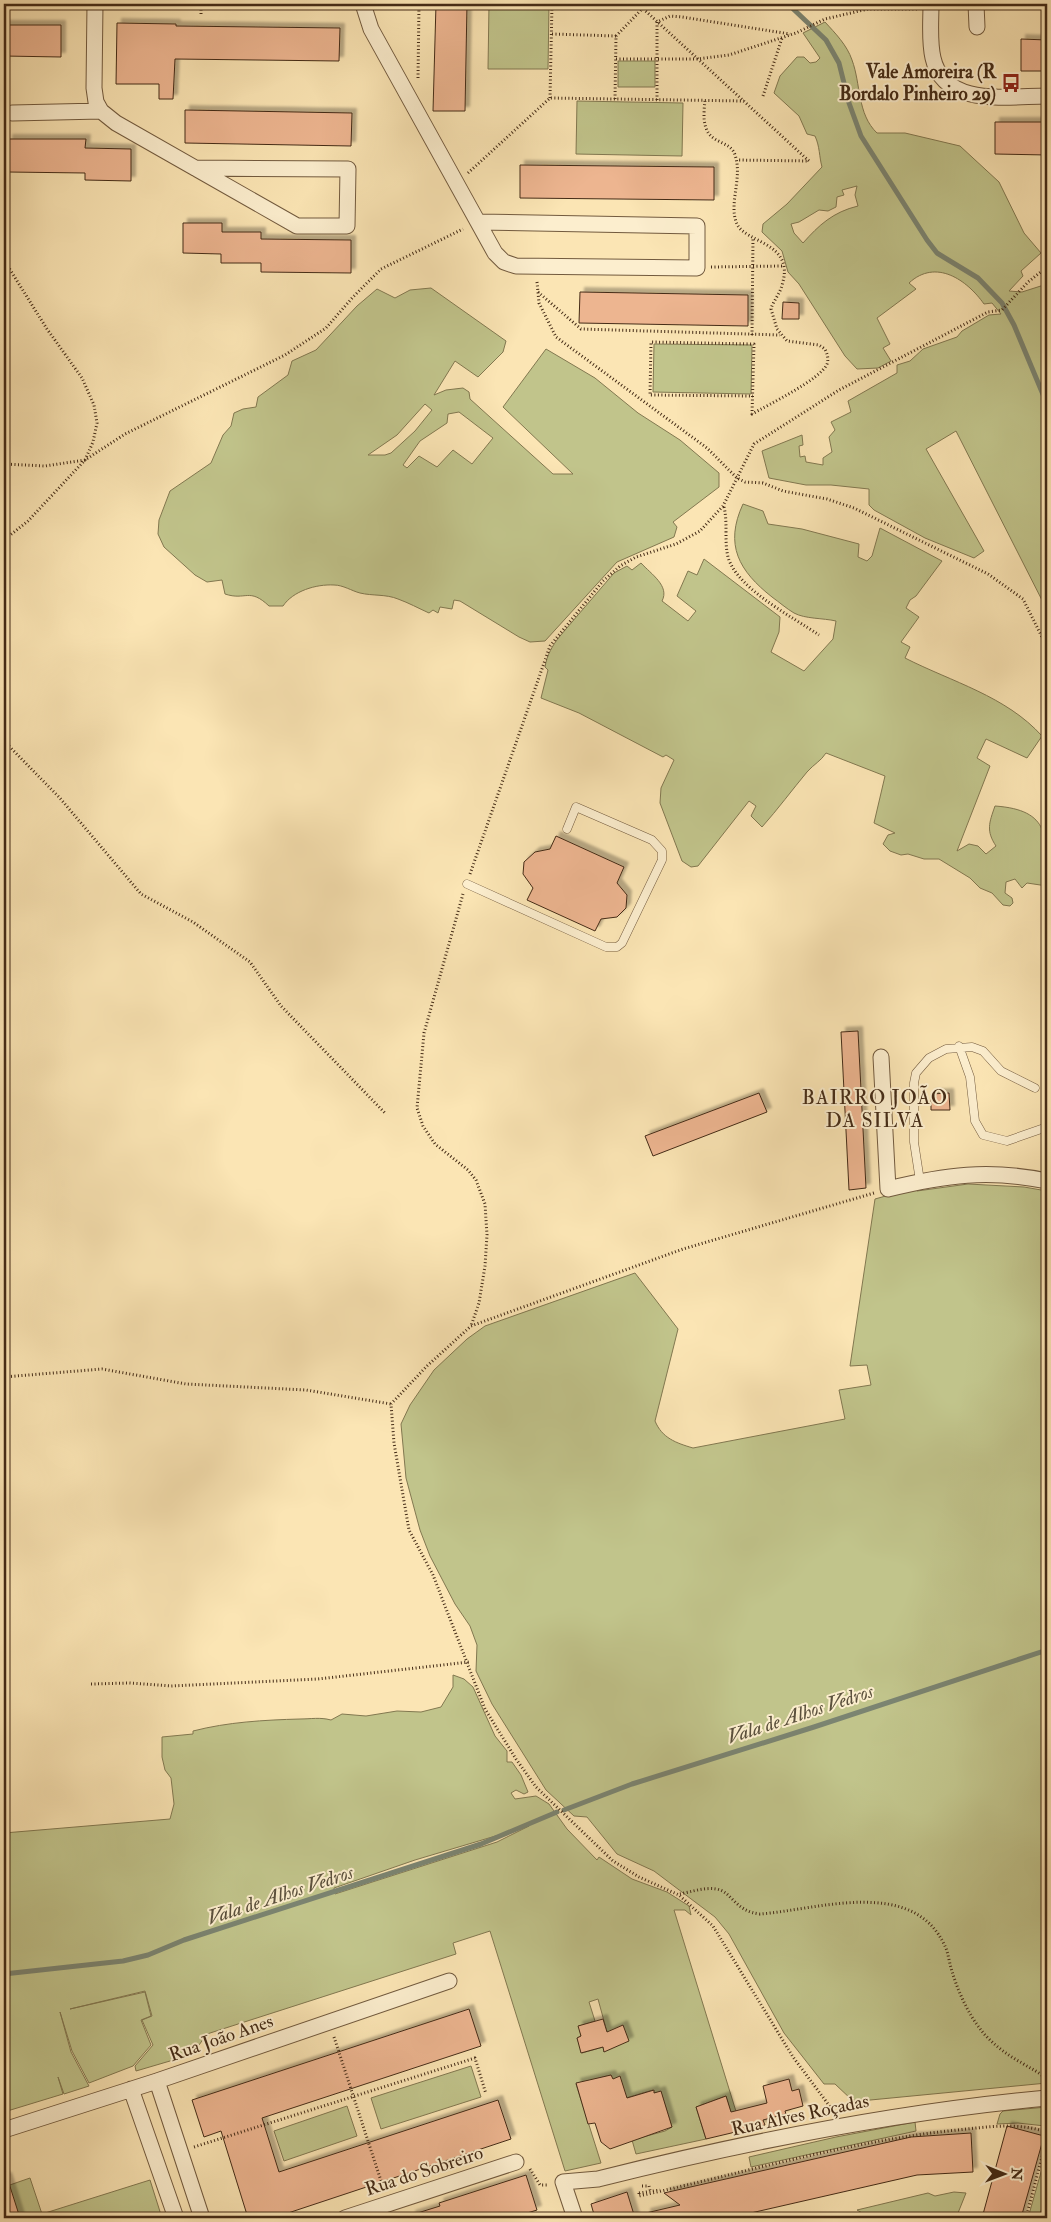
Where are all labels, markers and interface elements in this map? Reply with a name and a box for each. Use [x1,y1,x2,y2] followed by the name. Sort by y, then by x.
[839,60,997,106] place label: Vale Amoreira (R Bordalo Pinheiro 29)
[1000,72,1022,94] bus stop icon: Vale Amoreira (R Bordalo Pinheiro 29)
[802,1084,948,1133] district label: BAIRRO JOÃO DA SILVA
[724,1678,877,1749] water label: Vala de Alhos Vedros
[204,1859,357,1930] water label: Vala de Alhos Vedros
[166,2009,276,2067] street label: Rua João Anes
[729,2089,871,2141] street label: Rua Alves Roçadas
[362,2141,486,2201] street label: Rua do Sobreiro
[978,2150,1028,2200] north arrow
[1008,2167,1025,2181] text: N

